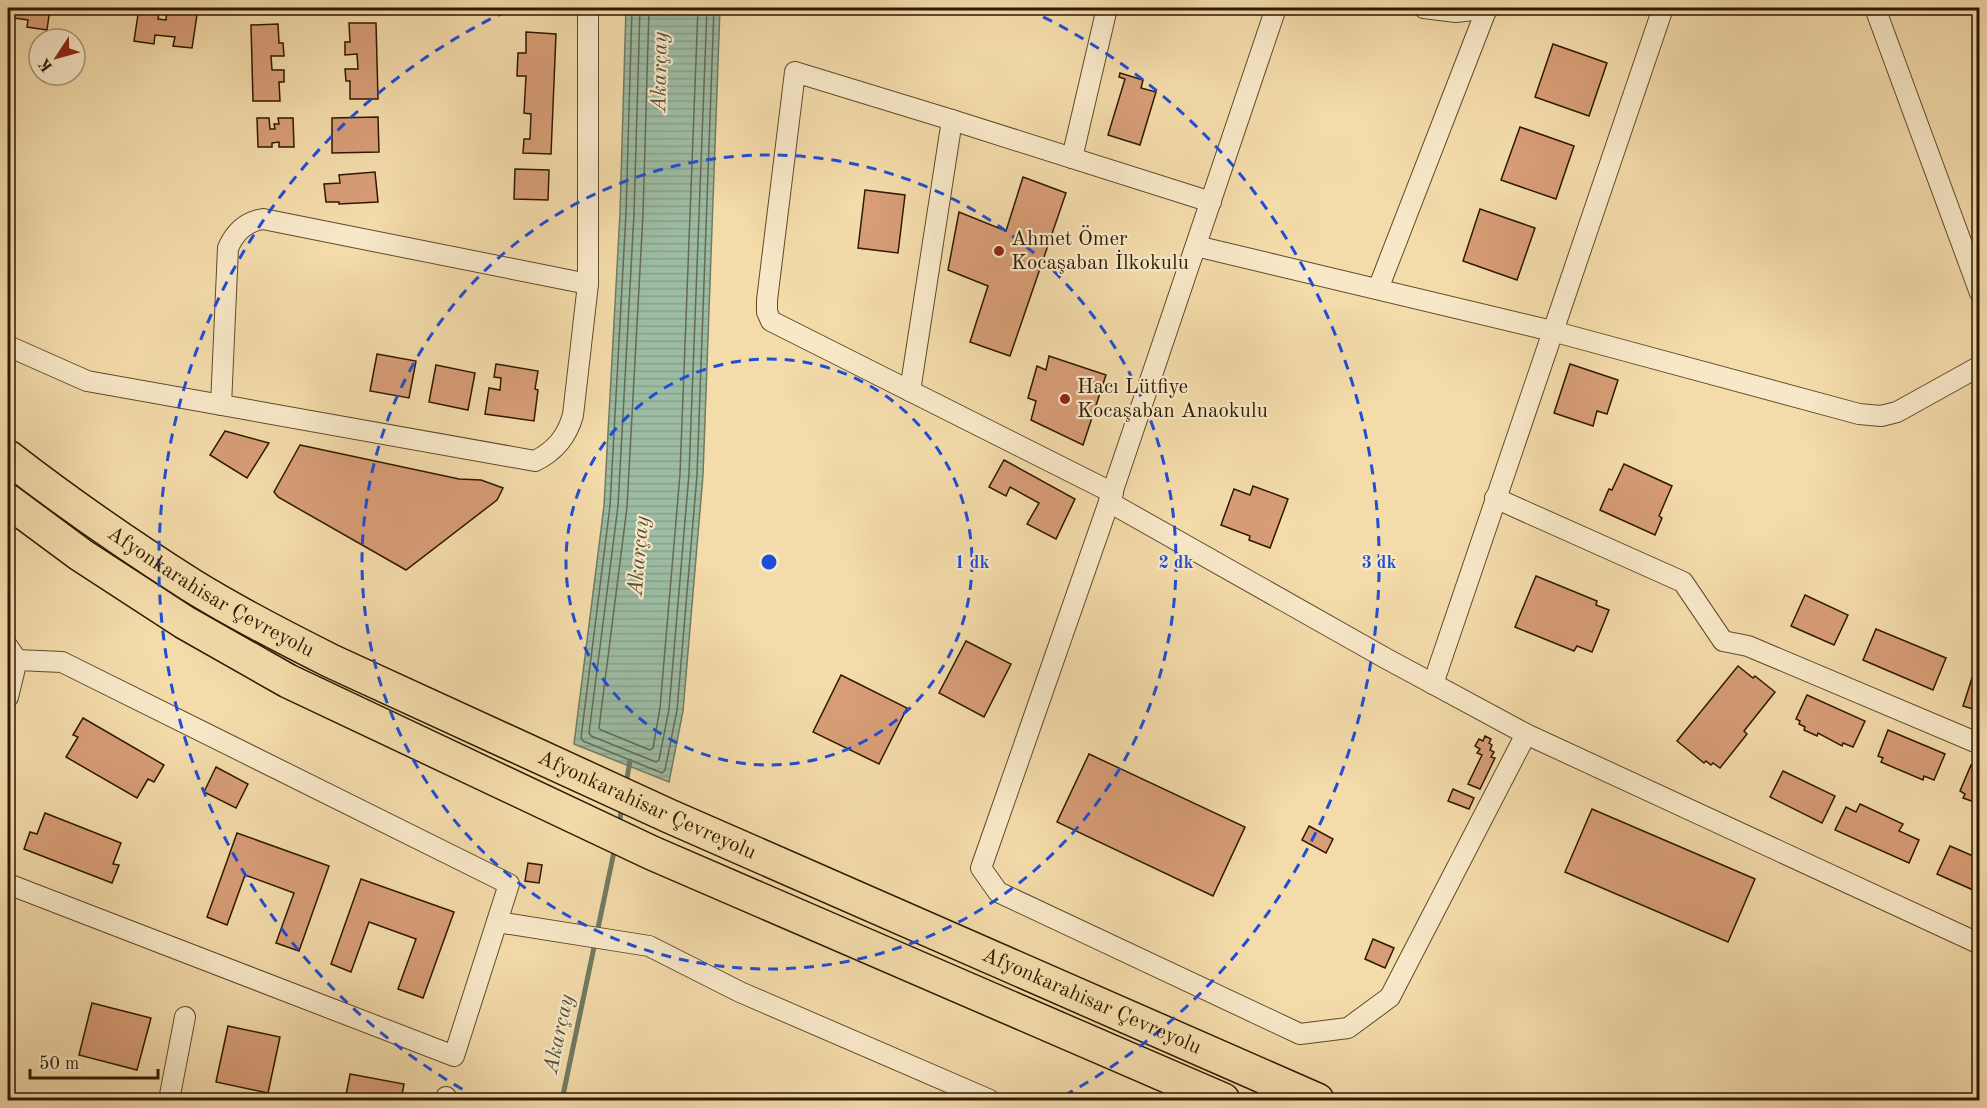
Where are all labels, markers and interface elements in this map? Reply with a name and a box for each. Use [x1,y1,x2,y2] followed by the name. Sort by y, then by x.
[27,27,87,87] north arrow
[648,31,672,113] water label: Akarçay
[36,55,57,74] text: K
[1011,225,1189,274] place label: Ahmet Ömer Kocaşaban İlkokulu
[992,244,1006,258] marker: Ahmet Ömer Kocaşaban İlkokulu
[1077,377,1268,422] place label: Hacı Lütfiye Kocaşaban Anaokulu
[1058,392,1072,406] marker: Hacı Lütfiye Kocaşaban Anaokulu
[624,514,654,598] water label: Akarçay
[103,522,318,661] street label: Afyonkarahisar Çevreyolu
[759,552,779,572] centre of rings
[954,554,990,572] text: 1 dk
[1158,554,1194,572] text: 2 dk
[1361,554,1397,572] text: 3 dk
[535,747,759,863] street label: Afyonkarahisar Çevreyolu
[979,944,1204,1058] street label: Afyonkarahisar Çevreyolu
[540,992,578,1077] water label: Akarçay
[30,1042,158,1080] scale bar
[39,1055,79,1073] text: 50 m

